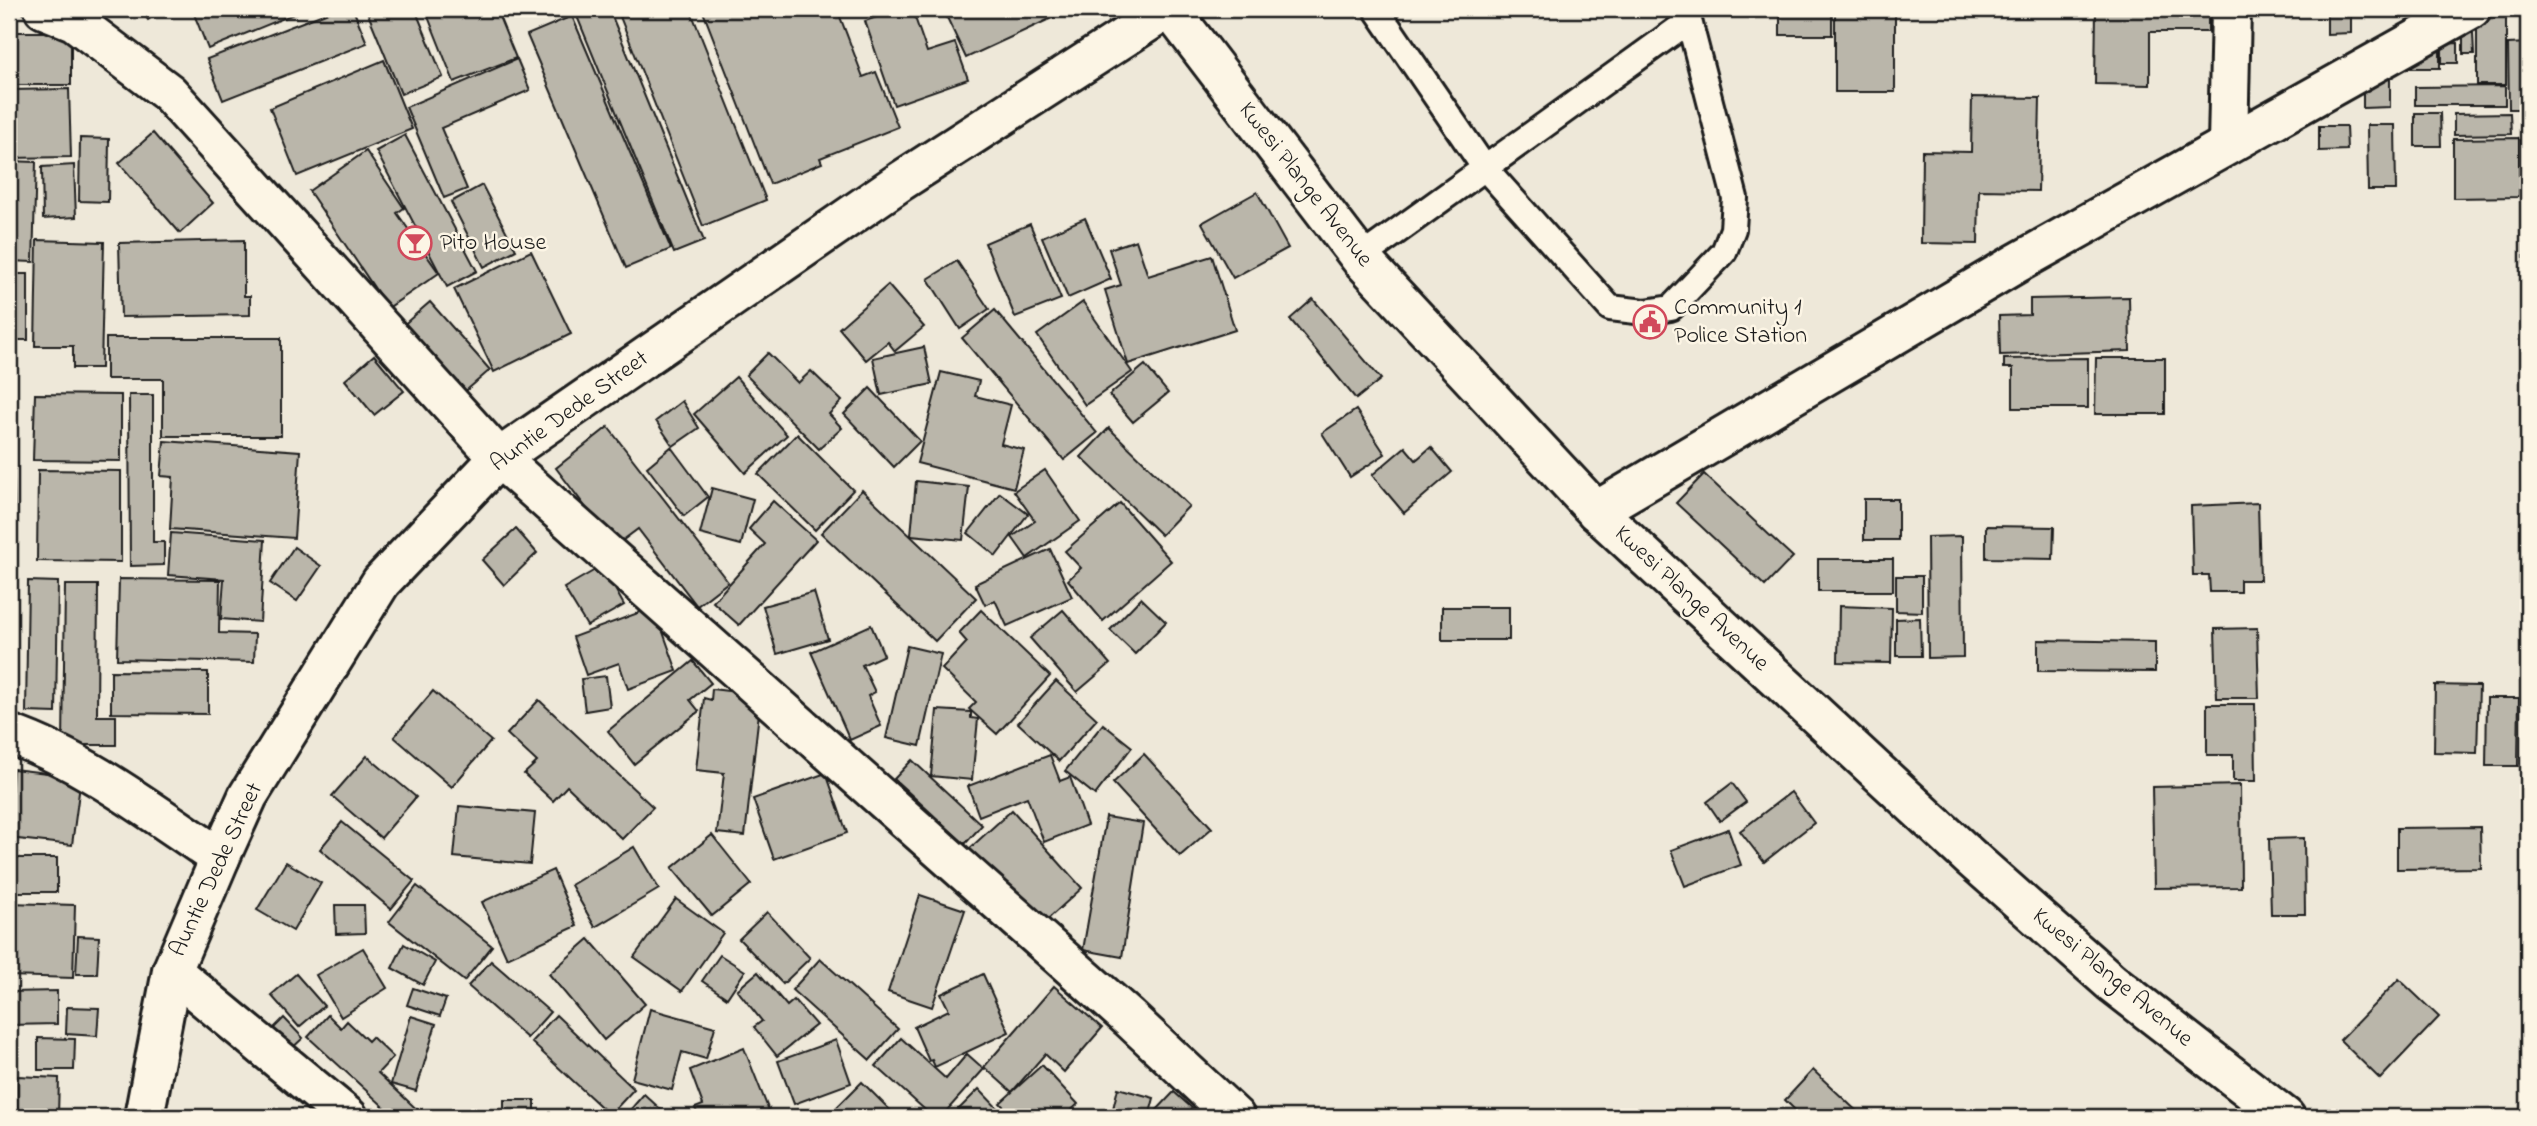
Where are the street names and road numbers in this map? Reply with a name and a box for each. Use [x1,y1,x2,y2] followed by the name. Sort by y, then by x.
[1229,95,1381,275] street label: Kwesi Plange Avenue
[483,342,657,482] street label: Auntie Dede Street
[1605,518,1777,681] street label: Kwesi Plange Avenue
[161,777,273,963] street label: Auntie Dede Street
[2024,900,2201,1056] street label: Kwesi Plange Avenue

